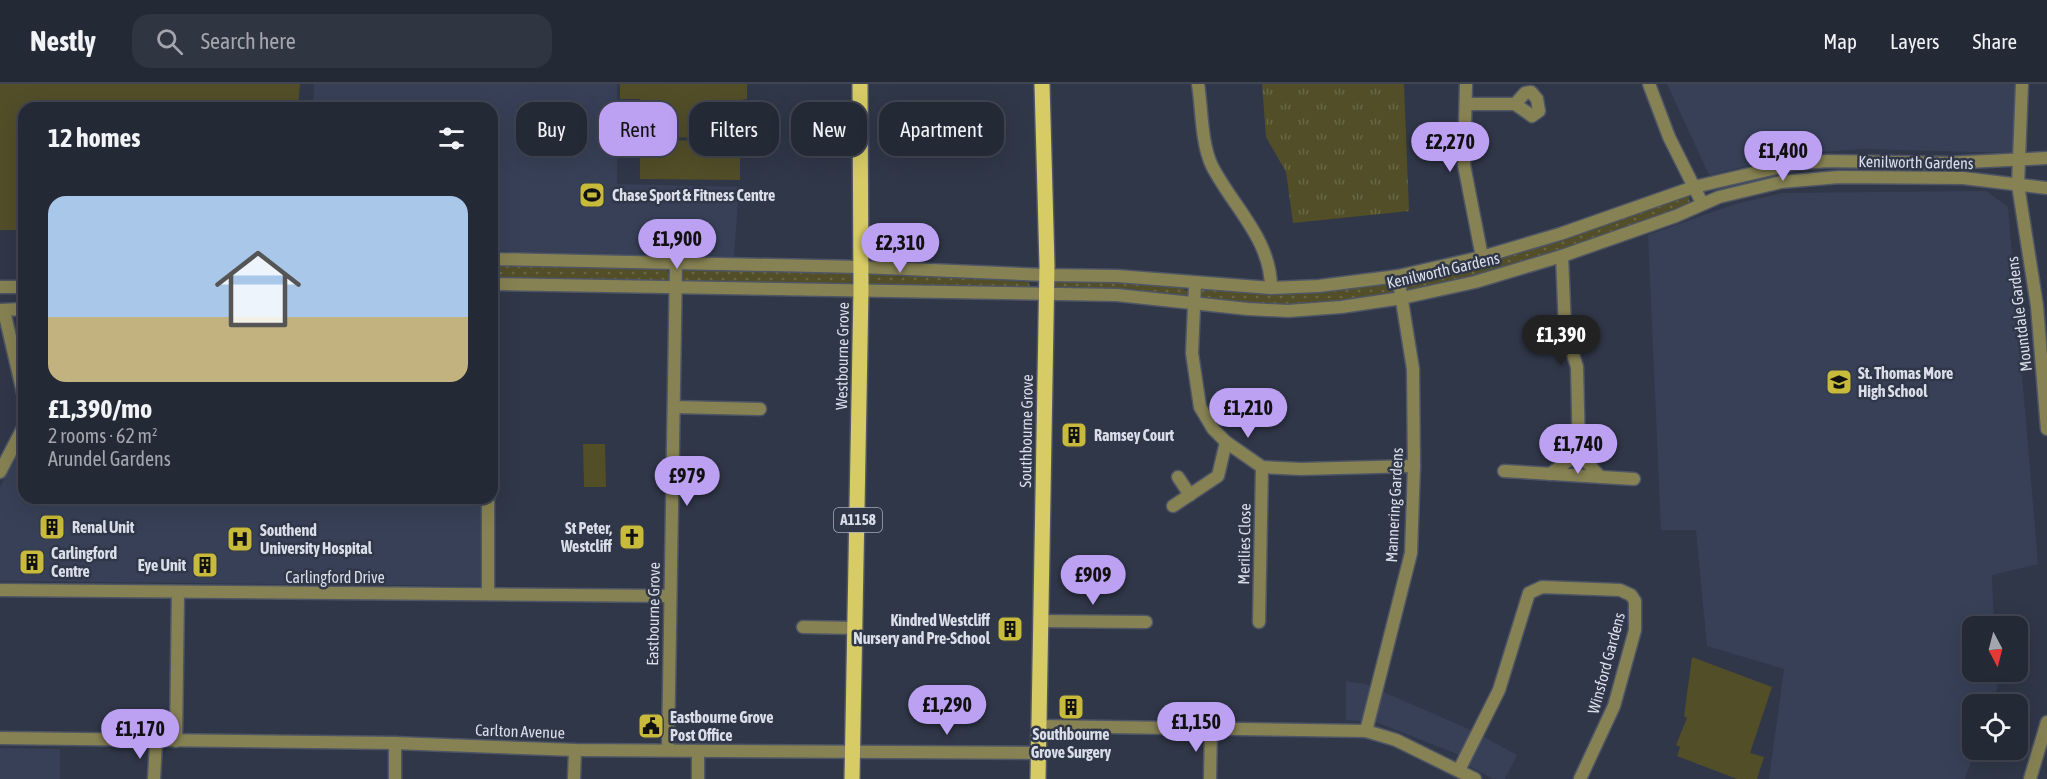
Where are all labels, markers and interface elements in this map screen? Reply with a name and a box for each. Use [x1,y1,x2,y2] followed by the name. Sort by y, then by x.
[132,14,552,68] search box
[30,25,96,57] text: Nestly
[153,25,186,58] icon: search
[201,28,296,54] text: Search here
[1823,29,1857,53] text: Map
[1890,29,1940,53] text: Layers
[1973,29,2017,53] text: Share
[516,102,587,156] chip: Buy
[599,102,677,156] chip: Rent
[689,102,779,156] chip: Filters
[791,102,867,156] chip: New
[879,102,1004,156] chip: Apartment
[435,122,468,155] icon: filters
[1401,122,1499,173] pin: £2,270
[48,123,141,153] text: 12 homes
[1425,130,1475,153] text: £2,270
[1734,131,1832,182] pin: £1,400
[1758,139,1808,162] text: £1,400
[1858,152,1974,172] street label: Kenilworth Gardens
[577,180,607,210] sports icon: Chase Sport & Fitness Centre
[612,186,775,204] place label: Chase Sport & Fitness Centre
[628,219,726,270] pin: £1,900
[851,223,949,274] pin: £2,310
[652,227,702,250] text: £1,900
[875,231,925,254] text: £2,310
[204,235,312,343] icon: home
[1385,248,1502,292] street label: Kenilworth Gardens
[2003,255,2035,372] street label: Mountdale Gardens
[832,302,852,410] street label: Westbourne Grove
[1512,315,1610,366] pin: £1,390
[1536,323,1586,346] text: £1,390
[1858,364,1953,400] place label: St. Thomas More High School
[1824,367,1854,397] school or university icon: St. Thomas More High School
[1016,374,1036,488] street label: Southbourne Grove
[1199,388,1297,439] pin: £1,210
[48,394,152,424] text: £1,390/mo
[1223,396,1273,419] text: £1,210
[1059,420,1089,450] building icon: Ramsey Court
[48,424,158,447] text: 2 rooms · 62 m²
[1529,424,1627,475] pin: £1,740
[1094,426,1175,444] place label: Ramsey Court
[1553,432,1603,455] text: £1,740
[48,447,171,470] text: Arundel Gardens
[1382,447,1407,563] street label: Mannering Gardens
[651,456,723,507] pin: £979
[669,464,705,487] text: £979
[1234,503,1254,585] street label: Merilies Close
[834,508,882,532] road number: A1158
[37,512,67,542] building icon: Renal Unit
[72,518,135,536] place label: Renal Unit
[560,519,612,555] place label: St Peter, Westcliff
[260,521,373,557] place label: Southend University Hospital
[617,522,647,552] church icon: St Peter, Westcliff
[225,524,255,554] hospital icon: Southend University Hospital
[51,544,118,580] place label: Carlingford Centre
[17,547,47,577] building icon: Carlingford Centre
[190,550,220,580] building icon: Eye Unit
[1057,555,1129,606] pin: £909
[138,556,186,574] place label: Eye Unit
[643,562,663,666] street label: Eastbourne Grove
[1075,563,1111,586] text: £909
[285,568,385,587] street label: Carlingford Drive
[1584,610,1628,716] street label: Winsford Gardens
[853,611,991,647] place label: Kindred Westcliff Nursery and Pre-School
[995,614,1025,644] building icon: Kindred Westcliff Nursery and Pre-School
[1962,616,2028,682] north arrow
[1962,616,2028,760] map controls
[898,685,996,736] pin: £1,290
[1056,692,1086,722] building icon: Southbourne Grove Surgery
[922,693,972,716] text: £1,290
[1962,694,2028,760] button: locate
[1147,702,1245,753] pin: £1,150
[670,708,774,744] place label: Eastbourne Grove Post Office
[91,709,189,760] pin: £1,170
[1171,710,1221,733] text: £1,150
[636,711,666,741] public building icon: Eastbourne Grove Post Office
[115,717,165,740] text: £1,170
[475,720,565,742] street label: Carlton Avenue
[1031,725,1112,761] place label: Southbourne Grove Surgery

